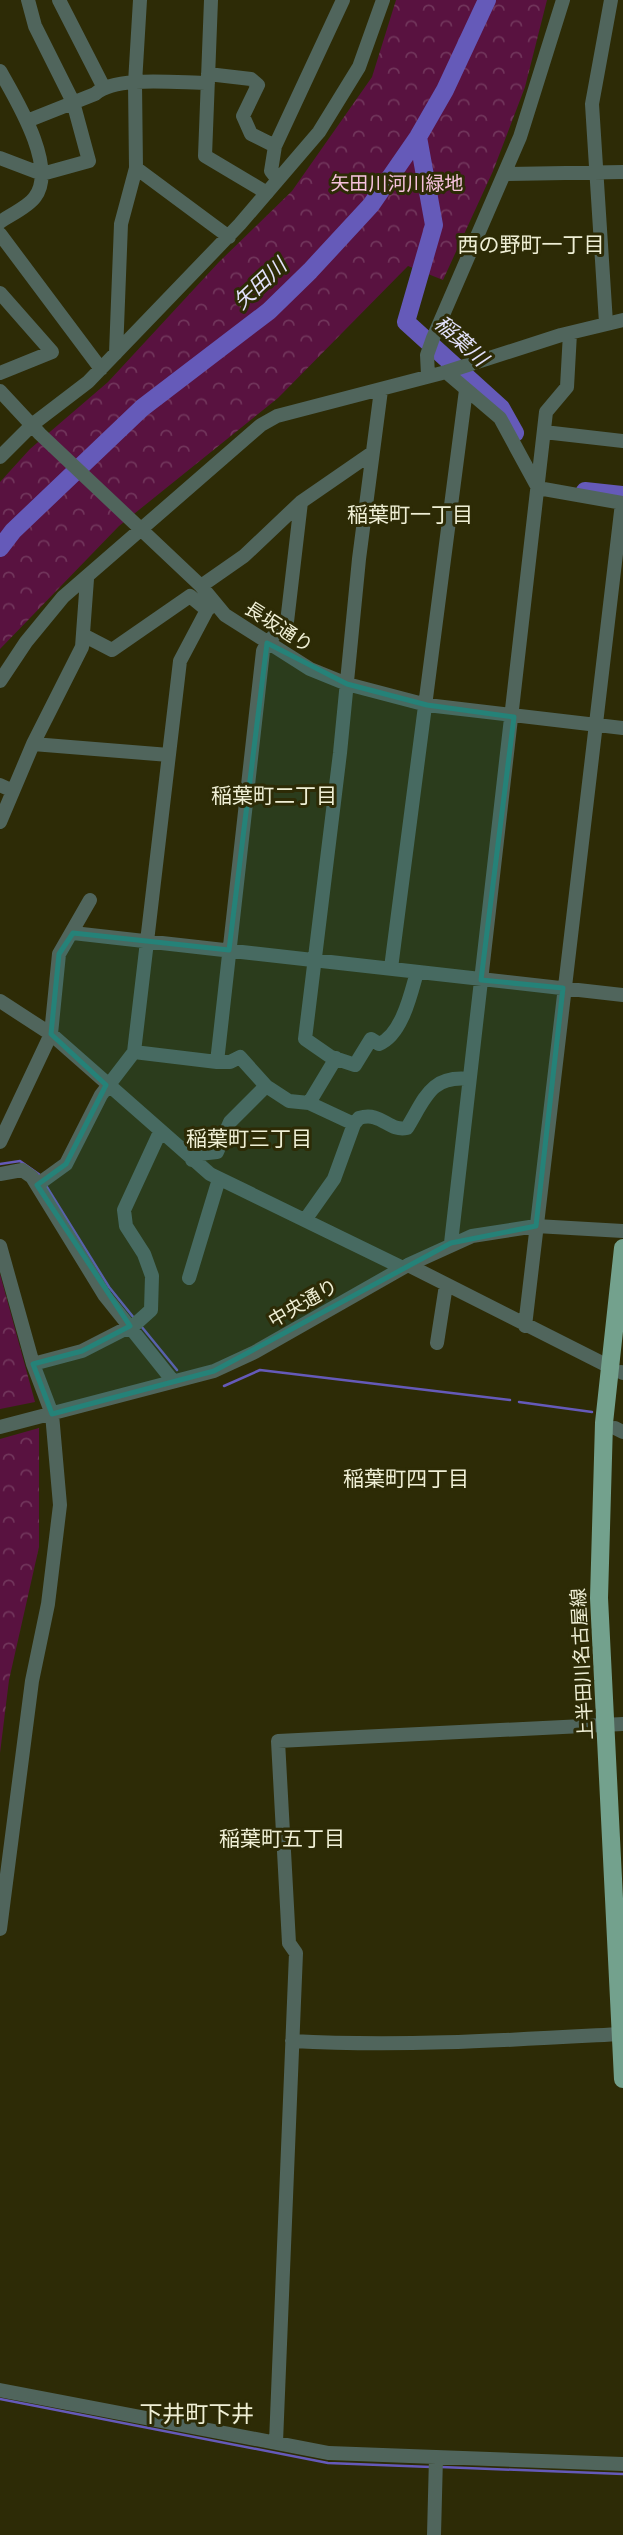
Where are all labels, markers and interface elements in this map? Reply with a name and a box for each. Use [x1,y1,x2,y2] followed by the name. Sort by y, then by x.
[330,172,464,195] park label: 矢田川河川緑地
[458,233,605,257] district label: 西の野町一丁目
[229,252,293,314] water label: 矢田川
[430,311,494,372] water label: 稲葉川
[347,503,473,527] district label: 稲葉町一丁目
[241,597,317,657] street label: 長坂通り
[211,784,337,808] district label: 稲葉町二丁目
[186,1127,312,1151] district label: 稲葉町三丁目
[264,1274,342,1332] street label: 中央通り
[343,1467,469,1491] district label: 稲葉町四丁目
[567,1587,597,1741] street label: 上半田川名古屋線
[219,1827,345,1851] district label: 稲葉町五丁目
[140,2401,255,2428] district label: 下井町下井

